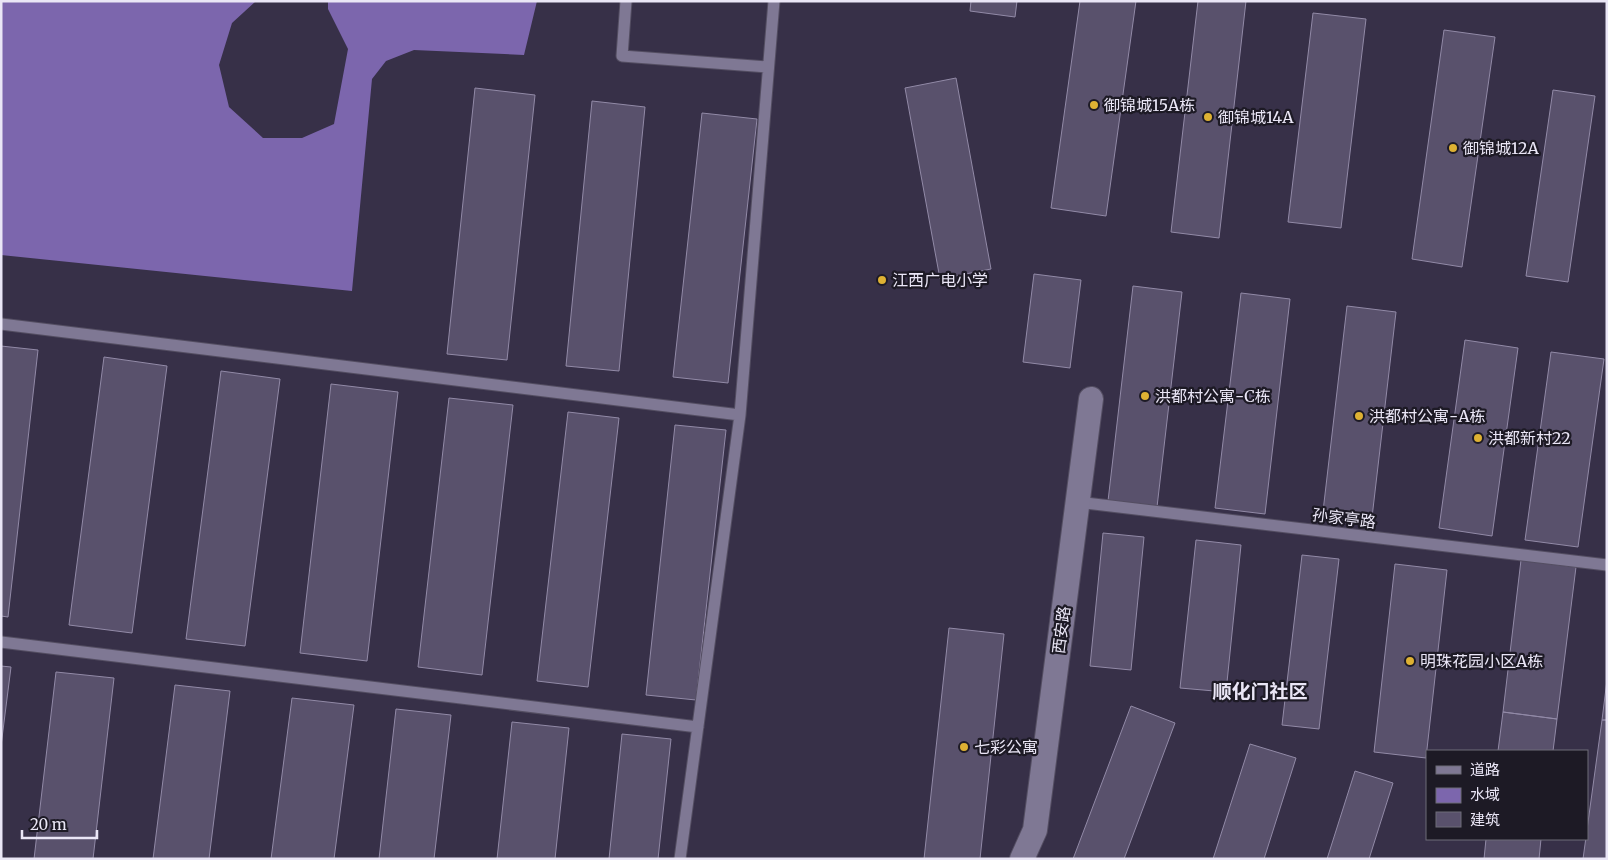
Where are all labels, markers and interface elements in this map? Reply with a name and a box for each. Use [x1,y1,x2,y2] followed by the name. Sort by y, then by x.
[1104,95,1195,115] place label: 御锦城15A栋
[1088,99,1100,111] marker: 御锦城15A栋
[1218,107,1294,127] place label: 御锦城14A
[1202,111,1214,123] marker: 御锦城14A
[1463,138,1540,158] place label: 御锦城12A
[1447,142,1459,154] marker: 御锦城12A
[892,270,988,290] place label: 江西广电小学
[876,274,888,286] marker: 江西广电小学
[1155,386,1271,406] place label: 洪都村公寓-C栋
[1139,390,1151,402] marker: 洪都村公寓-C栋
[1369,406,1486,426] place label: 洪都村公寓-A栋
[1353,410,1365,422] marker: 洪都村公寓-A栋
[1488,428,1571,448] place label: 洪都新村22
[1472,432,1484,444] marker: 洪都新村22
[1311,504,1377,532] street label: 孙家亭路
[1048,605,1074,655] street label: 西安路
[1420,651,1543,671] place label: 明珠花园小区A栋
[1404,655,1416,667] marker: 明珠花园小区A栋
[1212,679,1308,703] district label: 顺化门社区
[974,737,1038,757] place label: 七彩公寓
[958,741,970,753] marker: 七彩公寓
[1426,750,1588,840] legend
[1470,760,1500,779] text: 道路
[1470,785,1500,804] text: 水域
[22,808,98,840] scale bar
[1470,810,1500,829] text: 建筑
[30,815,67,834] text: 20 m

